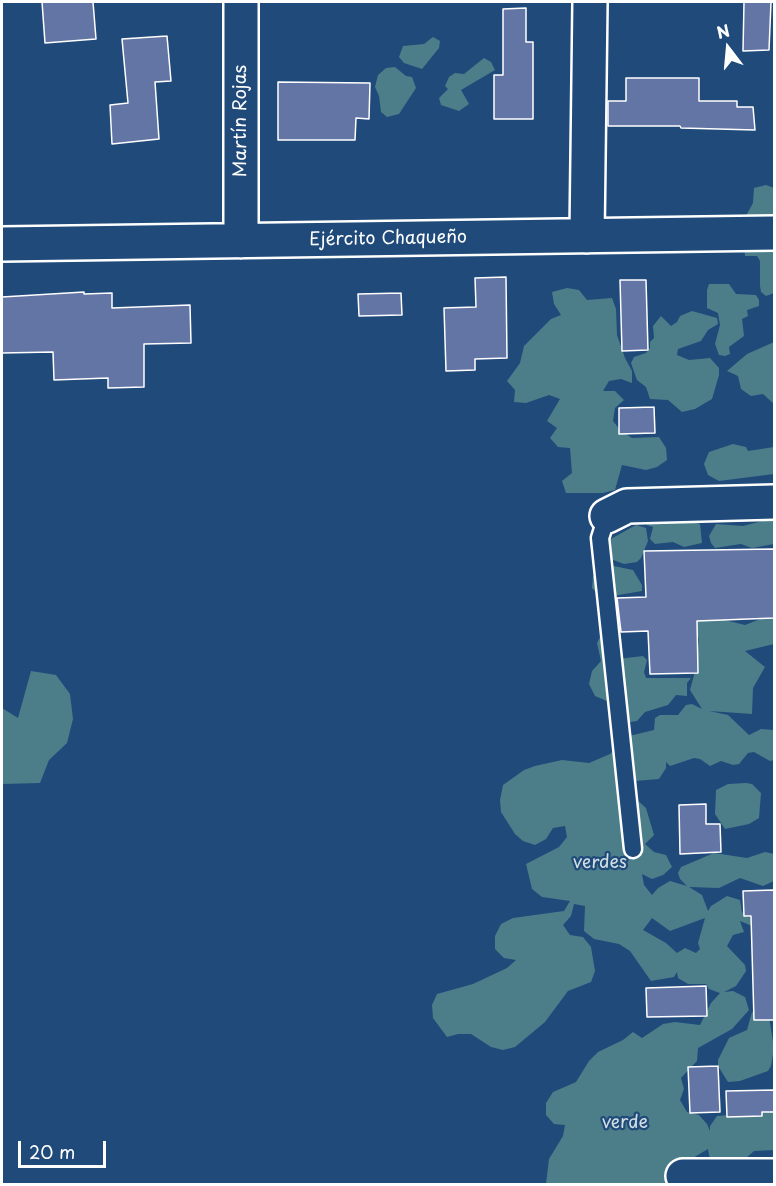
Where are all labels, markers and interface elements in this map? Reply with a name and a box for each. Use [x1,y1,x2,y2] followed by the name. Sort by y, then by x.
[714,17,732,44] text: N
[698,18,758,78] north arrow
[230,65,252,177] street label: Martín Rojas
[309,227,467,251] street label: Ejército Chaqueño
[573,852,627,874] park label: verdes
[602,1112,648,1134] park label: verde
[21,1129,110,1167] scale bar
[29,1138,75,1165] text: 20 m

